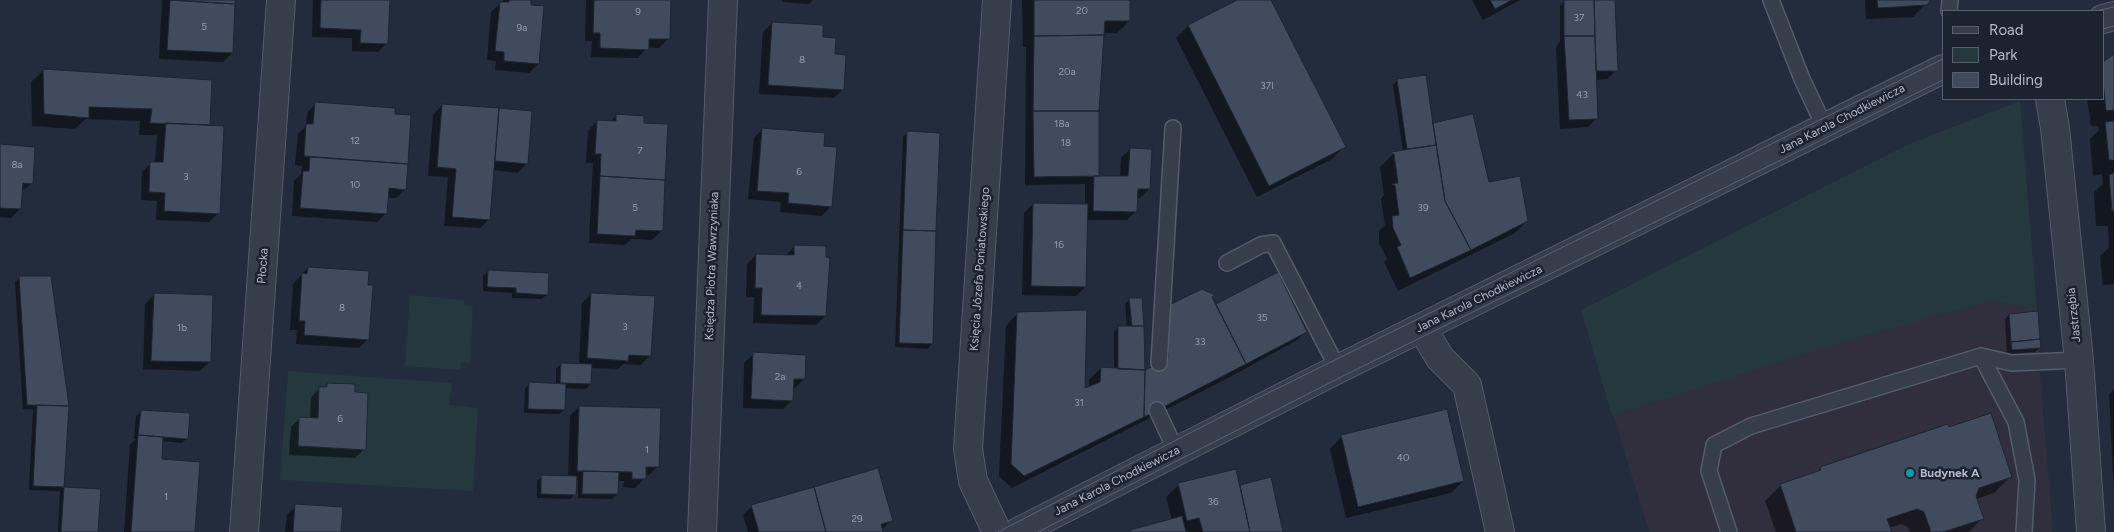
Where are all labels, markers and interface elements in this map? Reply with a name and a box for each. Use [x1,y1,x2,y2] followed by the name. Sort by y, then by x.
[1076,5,1088,17] house number: 20
[635,6,641,18] house number: 9
[1942,10,2104,100] legend
[1574,12,1584,24] house number: 37
[201,21,207,33] house number: 5
[1989,21,2024,39] text: Road
[517,22,527,34] house number: 9a
[1989,46,2018,64] text: Park
[799,54,805,66] house number: 8
[1058,66,1076,78] house number: 20a
[1989,71,2043,89] text: Building
[1260,80,1274,92] house number: 37I
[1777,81,1907,157] street label: Jana Karola Chodkiewicza
[1576,89,1588,101] house number: 43
[1054,118,1070,130] house number: 18a
[350,135,360,147] house number: 12
[1061,137,1071,149] house number: 18
[637,145,643,157] house number: 7
[11,159,23,171] house number: 8a
[796,166,802,178] house number: 6
[183,171,189,183] house number: 3
[350,179,360,191] house number: 10
[967,186,993,352] street label: Księcia Józefa Poniatowskiego
[702,191,722,341] street label: Księdza Piotra Wawrzyniaka
[632,202,638,214] house number: 5
[1417,202,1429,214] house number: 39
[1054,239,1064,251] house number: 16
[255,248,271,284] street label: Płocka
[1413,262,1545,336] street label: Jana Karola Chodkiewicza
[796,280,802,292] house number: 4
[2064,287,2084,343] street label: Jastrzębia
[339,302,345,314] house number: 8
[1256,312,1268,324] house number: 35
[622,321,628,333] house number: 3
[177,322,187,334] house number: 1b
[1195,336,1205,348] house number: 33
[775,371,785,383] house number: 2a
[1074,397,1084,409] house number: 31
[337,413,343,425] house number: 6
[1052,443,1182,519] street label: Jana Karola Chodkiewicza
[645,444,649,456] house number: 1
[1397,452,1409,464] house number: 40
[1920,466,1980,480] place label: Budynek A
[1904,467,1916,479] marker: Budynek A
[164,491,168,503] house number: 1
[1207,496,1219,508] house number: 36
[851,513,863,525] house number: 29

